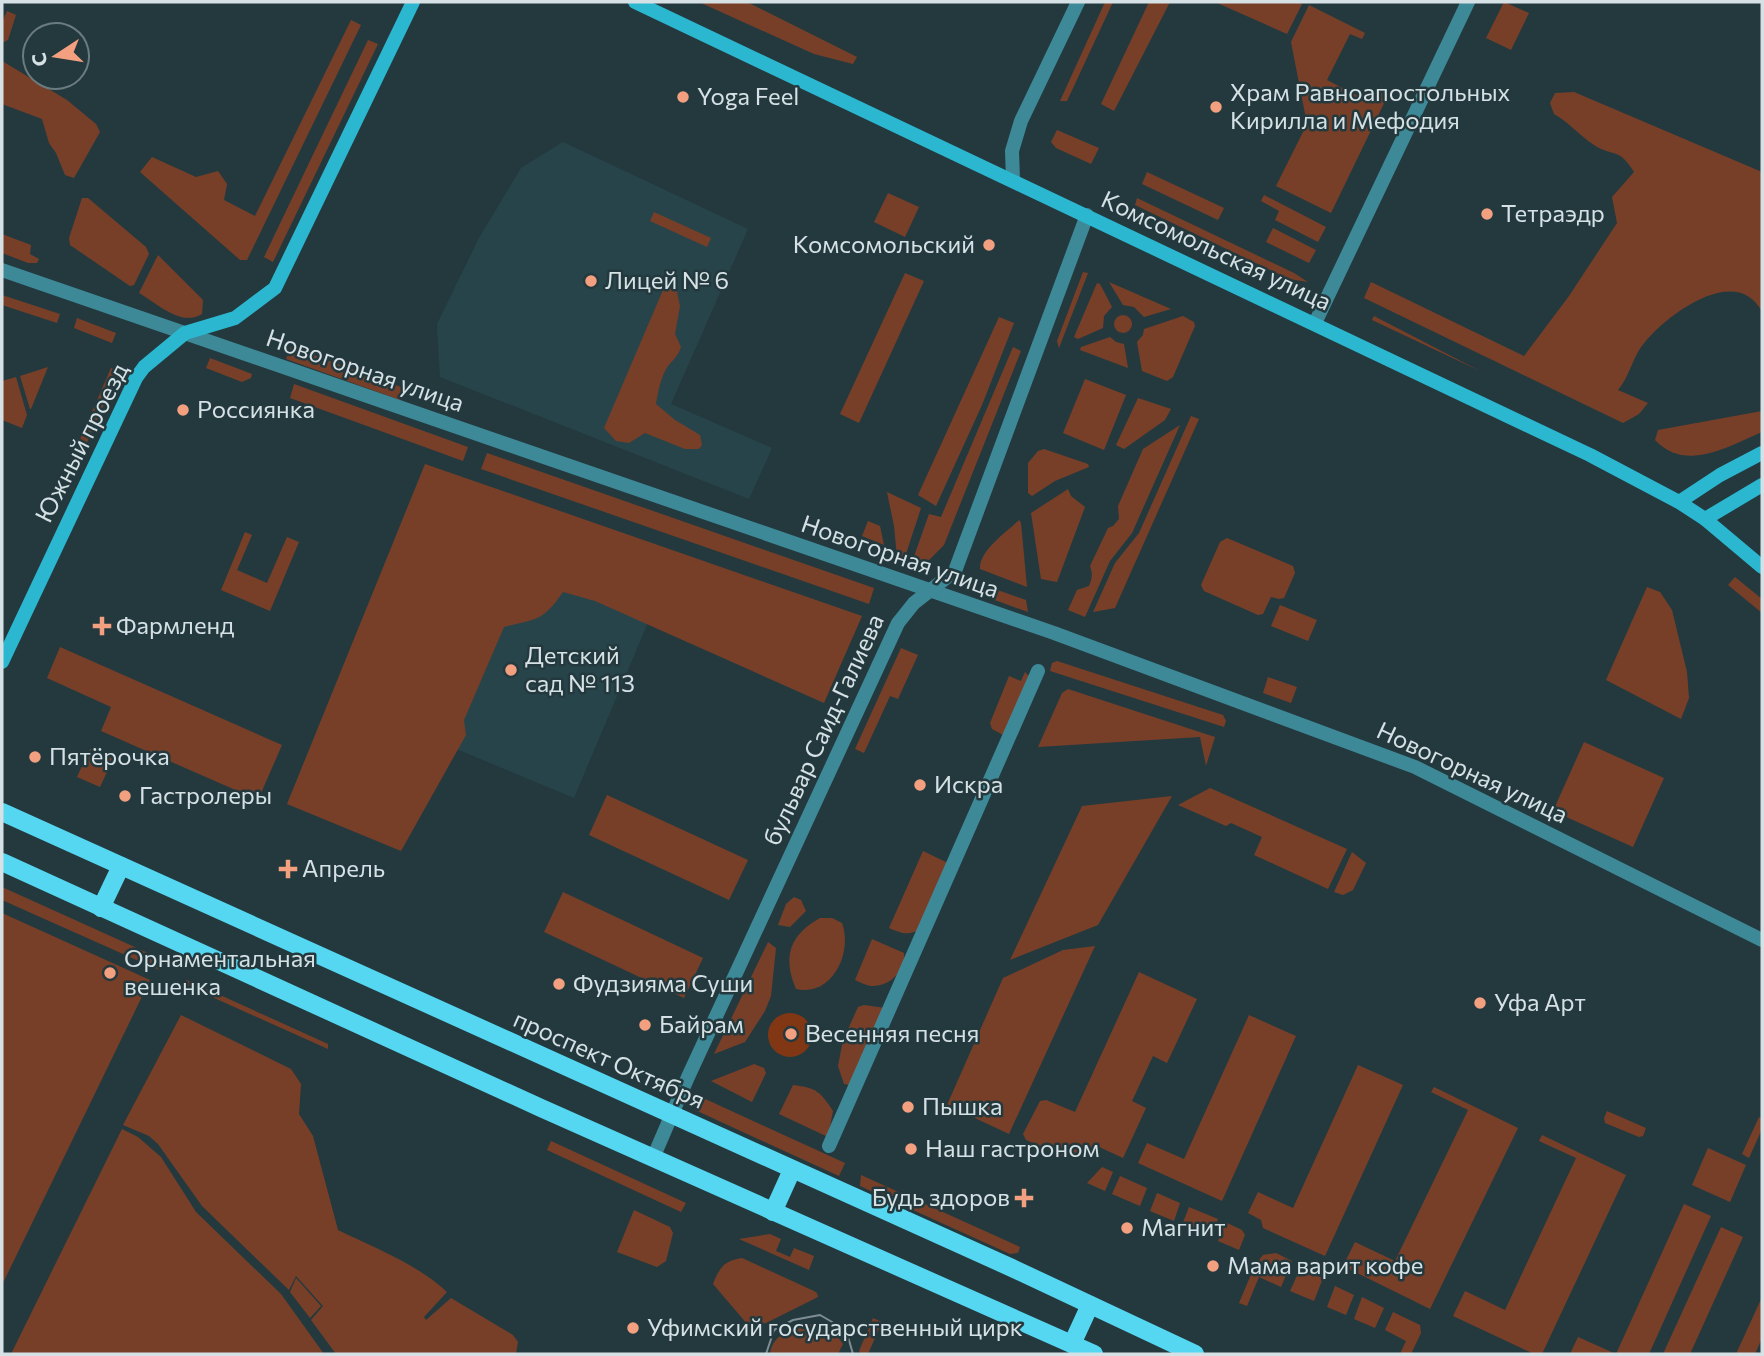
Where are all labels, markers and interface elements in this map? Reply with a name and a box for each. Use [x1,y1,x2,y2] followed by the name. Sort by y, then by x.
[21,21,91,91] north arrow
[26,51,51,68] text: С
[1230,77,1511,134] place label: Храм Равноапостольных Кирилла и Мефодия
[697,81,799,110] place label: Yoga Feel
[675,89,691,105] marker: Yoga Feel
[1208,99,1224,115] marker: Храм Равноапостольных Кирилла и Мефодия
[1097,184,1336,316] street label: Комсомольская улица
[1501,198,1605,227] place label: Тетраэдр
[1479,206,1495,222] marker: Тетраэдр
[793,229,975,258] place label: Комсомольский
[981,237,997,253] marker: Комсомольский
[605,265,729,294] place label: Лицей № 6
[583,273,599,289] marker: Лицей № 6
[263,322,468,417] street label: Новогорная улица
[28,358,133,527] street label: Южный проезд
[197,394,315,423] place label: Россиянка
[175,402,191,418] marker: Россиянка
[798,508,1003,603] street label: Новогорная улица
[756,609,889,850] street label: бульвар Саид-Галиева
[116,610,234,639] place label: Фармленд
[94,618,110,634] marker: Фармленд
[525,640,635,697] place label: Детский сад № 113
[503,662,519,678] marker: Детский сад № 113
[1373,715,1573,829] street label: Новогорная улица
[49,741,170,770] place label: Пятёрочка
[27,749,43,765] marker: Пятёрочка
[934,769,1003,798] place label: Искра
[912,777,928,793] marker: Искра
[139,780,272,809] place label: Гастролеры
[117,788,133,804] marker: Гастролеры
[302,853,385,882] place label: Апрель
[280,861,296,877] marker: Апрель
[124,943,316,1000] place label: Орнаментальная вешенка
[102,965,118,981] marker: Орнаментальная вешенка
[573,968,753,997] place label: Фудзияма Суши
[551,976,567,992] marker: Фудзияма Суши
[1494,987,1586,1016] place label: Уфа Арт
[1472,995,1488,1011] marker: Уфа Арт
[509,1003,710,1114] street label: проспект Октября
[659,1009,744,1038] place label: Байрам
[637,1017,653,1033] marker: Байрам
[805,1018,979,1047] place label: Весенняя песня
[783,1026,799,1042] marker: Весенняя песня
[922,1091,1003,1120] place label: Пышка
[900,1099,916,1115] marker: Пышка
[925,1133,1100,1162] place label: Наш гастроном
[903,1141,919,1157] marker: Наш гастроном
[872,1182,1010,1211] place label: Будь здоров
[1016,1190,1032,1206] marker: Будь здоров
[1141,1212,1225,1241] place label: Магнит
[1119,1220,1135,1236] marker: Магнит
[1227,1250,1423,1279] place label: Мама варит кофе
[1205,1258,1221,1274] marker: Мама варит кофе
[647,1312,1023,1341] place label: Уфимский государственный цирк
[625,1320,641,1336] marker: Уфимский государственный цирк

